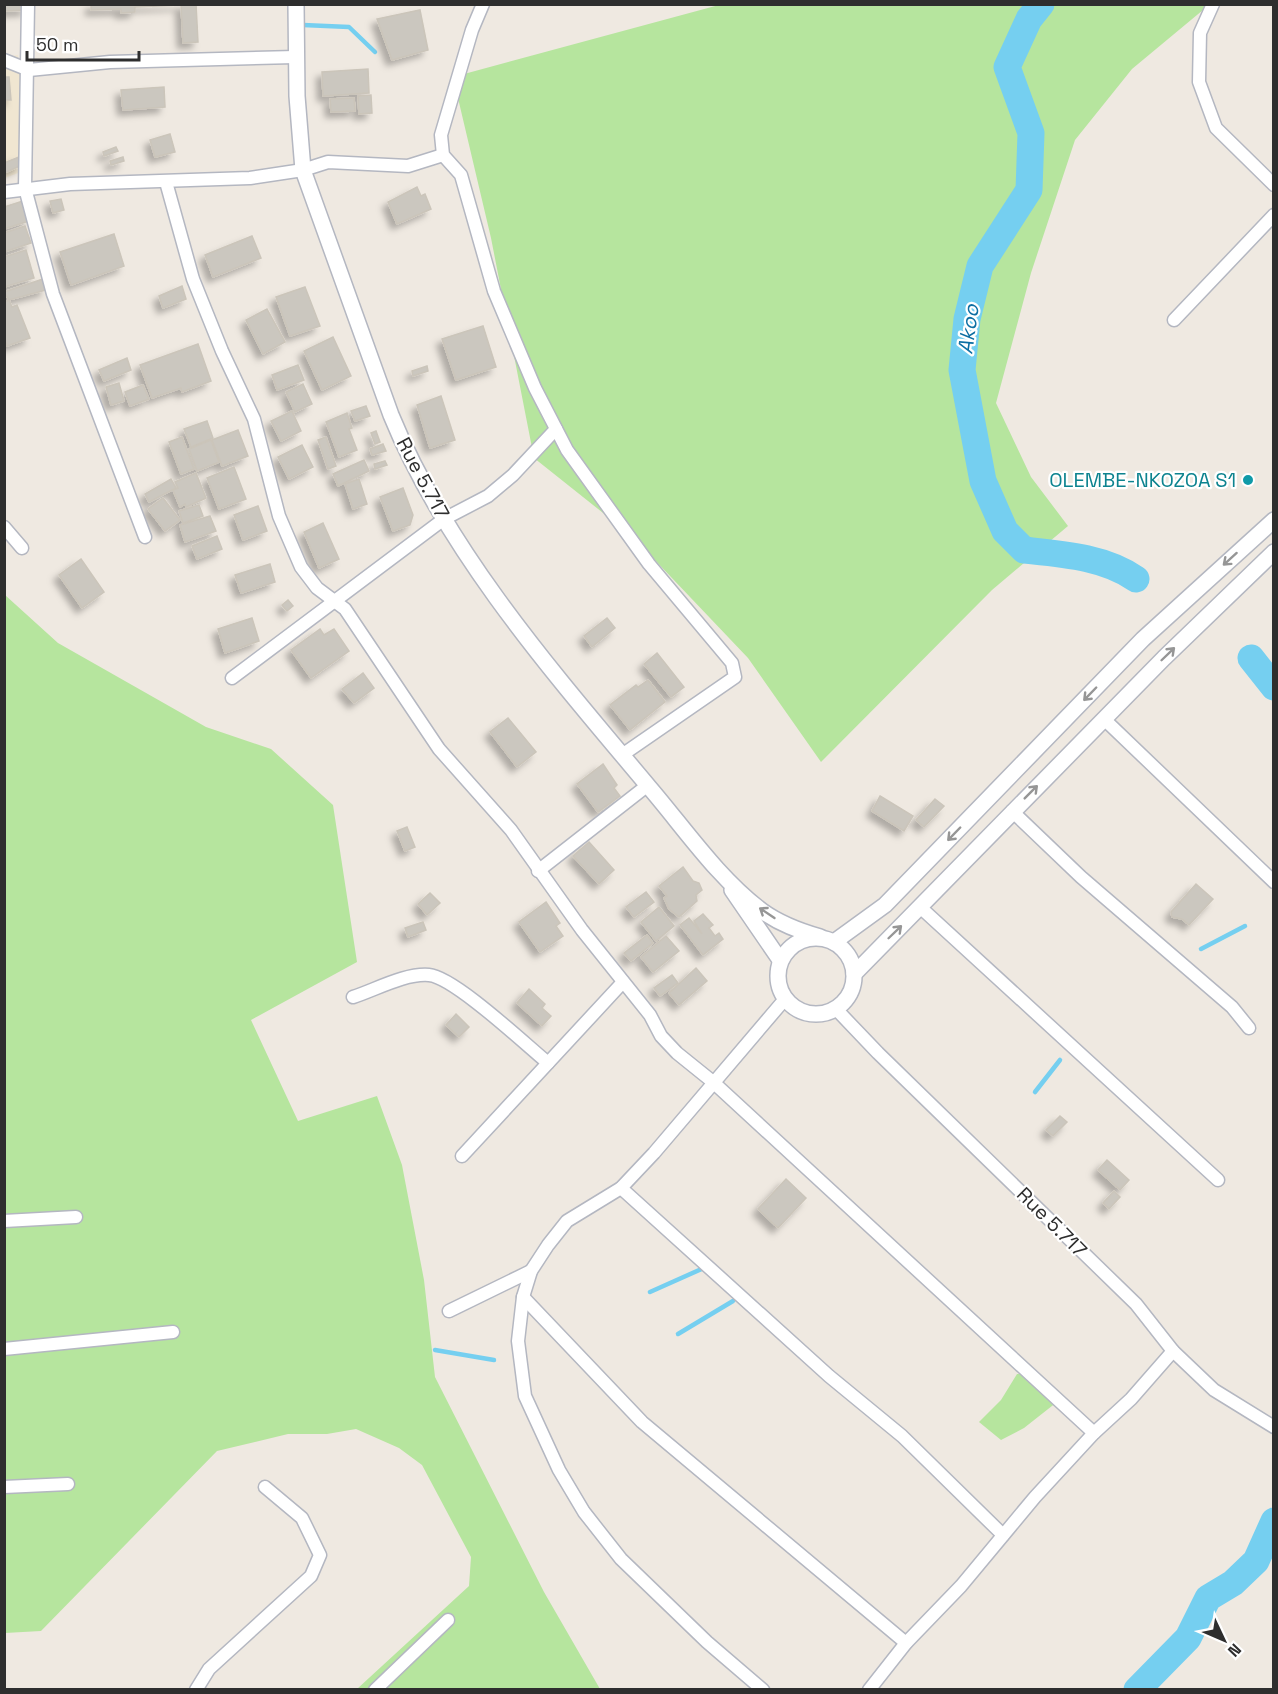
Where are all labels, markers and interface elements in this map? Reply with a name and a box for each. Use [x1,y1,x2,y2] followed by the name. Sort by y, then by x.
[27,24,140,62] scale bar
[36,33,78,56] text: 50 m
[951,301,985,356] water label: Akoo
[391,433,455,523] street label: Rue 5.717
[1049,467,1236,493] place label: OLEMBE-NKOZOA S1
[1241,473,1255,487] marker: OLEMBE-NKOZOA S1
[1223,552,1238,566] one-way arrow
[1161,646,1176,661] one-way arrow
[1083,686,1097,701] one-way arrow
[1024,785,1038,800] one-way arrow
[947,827,962,842] one-way arrow
[759,907,776,919] one-way arrow
[888,925,903,939] one-way arrow
[1011,1181,1093,1263] street label: Rue 5.717
[1194,1610,1254,1670] north arrow
[1223,1639,1246,1661] text: N

